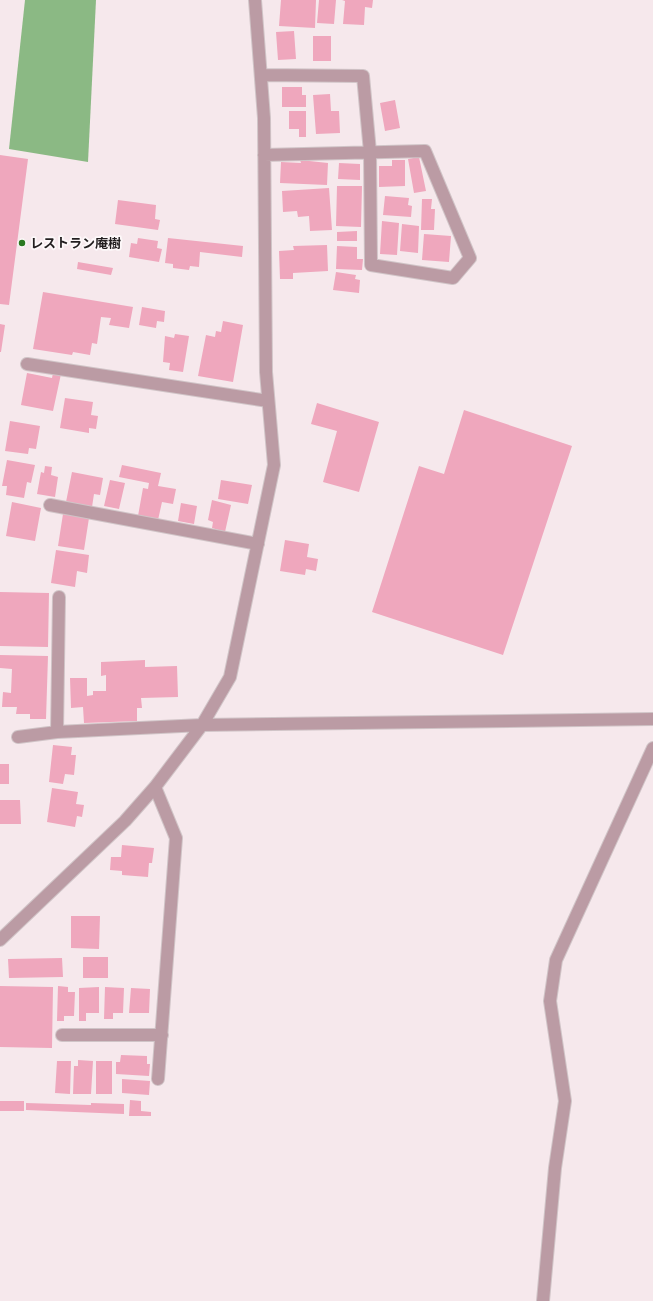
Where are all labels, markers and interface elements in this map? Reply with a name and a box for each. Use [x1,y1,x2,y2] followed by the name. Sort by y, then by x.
[30,236,121,251] place label: レストラン庵樹
[17,238,27,248] marker: レストラン庵樹

